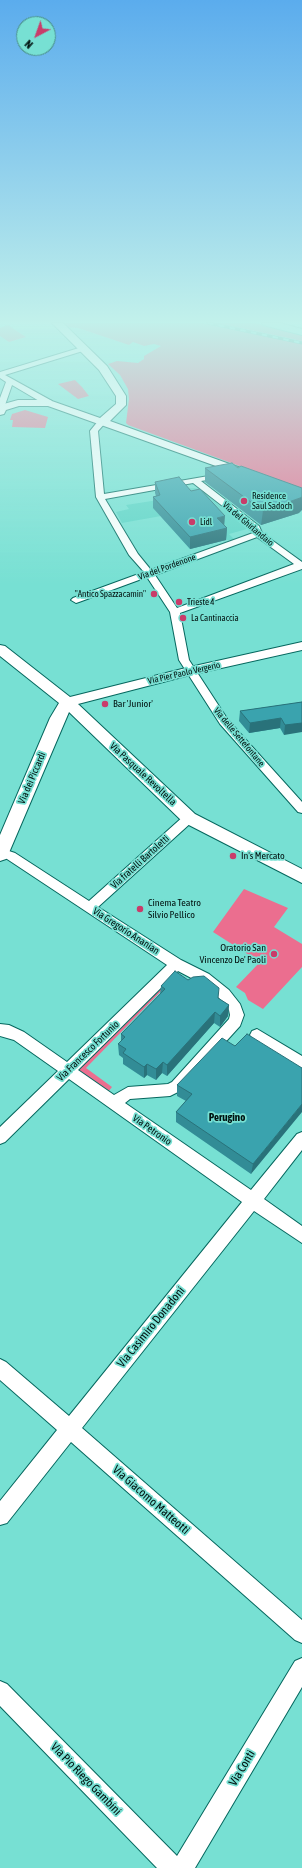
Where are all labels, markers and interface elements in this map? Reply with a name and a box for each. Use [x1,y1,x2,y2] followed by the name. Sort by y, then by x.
[16,16,56,56] north arrow
[22,38,35,51] text: N
[252,491,292,512] place label: Residence Saul Sadoch
[239,496,249,506] marker: Residence Saul Sadoch
[220,499,276,549] street label: Via del Ghirlandaio
[187,517,197,527] marker: Lidl
[200,517,212,527] place label: Lidl
[137,552,197,582] street label: Via del Pordenone
[75,589,146,599] place label: ''Antico Spazzacamin''
[149,589,159,599] marker: ''Antico Spazzacamin''
[174,597,184,607] marker: Trieste 4
[187,597,214,607] place label: Trieste 4
[178,613,188,623] marker: La Cantinaccia
[191,613,239,623] place label: La Cantinaccia
[147,659,221,687] street label: Via Pier Paolo Vergerio
[113,698,153,710] place label: Bar 'Junior'
[100,699,110,709] marker: Bar 'Junior'
[211,705,267,769] street label: Via delle Settefontane
[107,740,179,808] street label: Via Pasquale Revoltella
[16,750,48,806] street label: Via dei Piccardi
[108,833,172,891] street label: Via fratelli Bartoletti
[241,850,285,862] place label: In's Mercato
[228,851,238,861] marker: In's Mercato
[148,897,201,920] place label: Cinema Teatro Silvio Pellico
[135,904,145,914] marker: Cinema Teatro Silvio Pellico
[90,905,162,957] street label: Via Gregorio Ananian
[199,942,266,966] place label: Oratorio San Vincenzo De' Paoli
[269,949,279,959] marker: Oratorio San Vincenzo De' Paoli
[54,1018,122,1084] street label: Via Francesco Fortunio
[209,1111,245,1125] district label: Perugino
[130,1112,174,1148] street label: Via Petronio
[114,1284,188,1370] street label: Via Casimiro Donadoni
[109,1463,193,1537] street label: Via Giacomo Matteotti
[48,1740,124,1818] street label: Via Pio Riego Gambini
[226,1748,258,1788] street label: Via Conti

